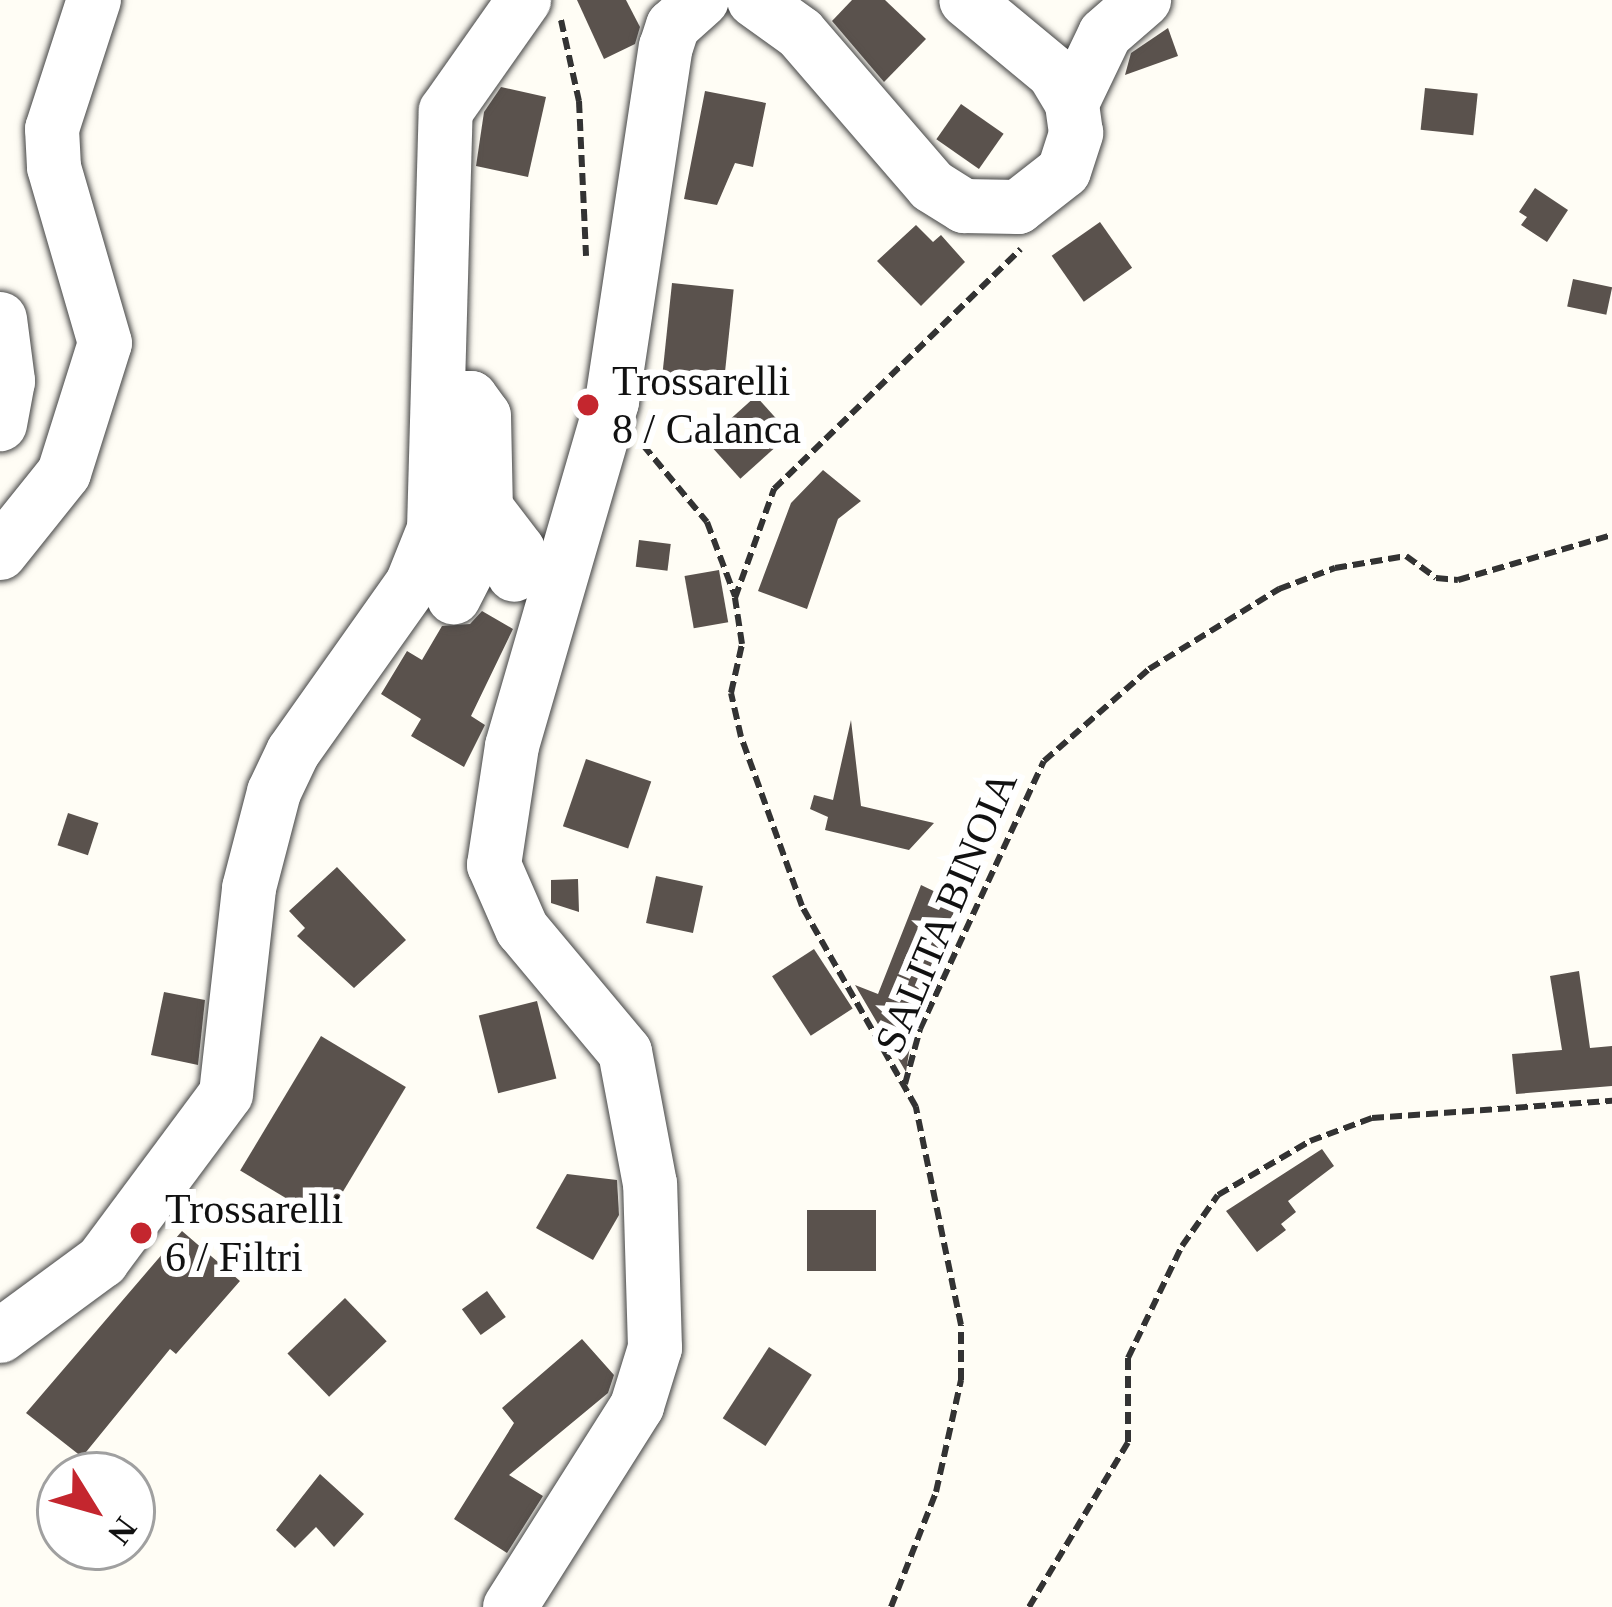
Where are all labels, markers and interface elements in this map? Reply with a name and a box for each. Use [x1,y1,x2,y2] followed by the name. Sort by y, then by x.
[612,356,801,454] place label: Trossarelli 8 / Calanca
[575,392,601,418] marker: Trossarelli 8 / Calanca
[864,762,1028,1062] street label: SALITA BINOIA
[165,1184,343,1282] place label: Trossarelli 6 / Filtri
[128,1220,154,1246] marker: Trossarelli 6 / Filtri
[36,1451,156,1571] north arrow
[101,1511,144,1551] text: N

